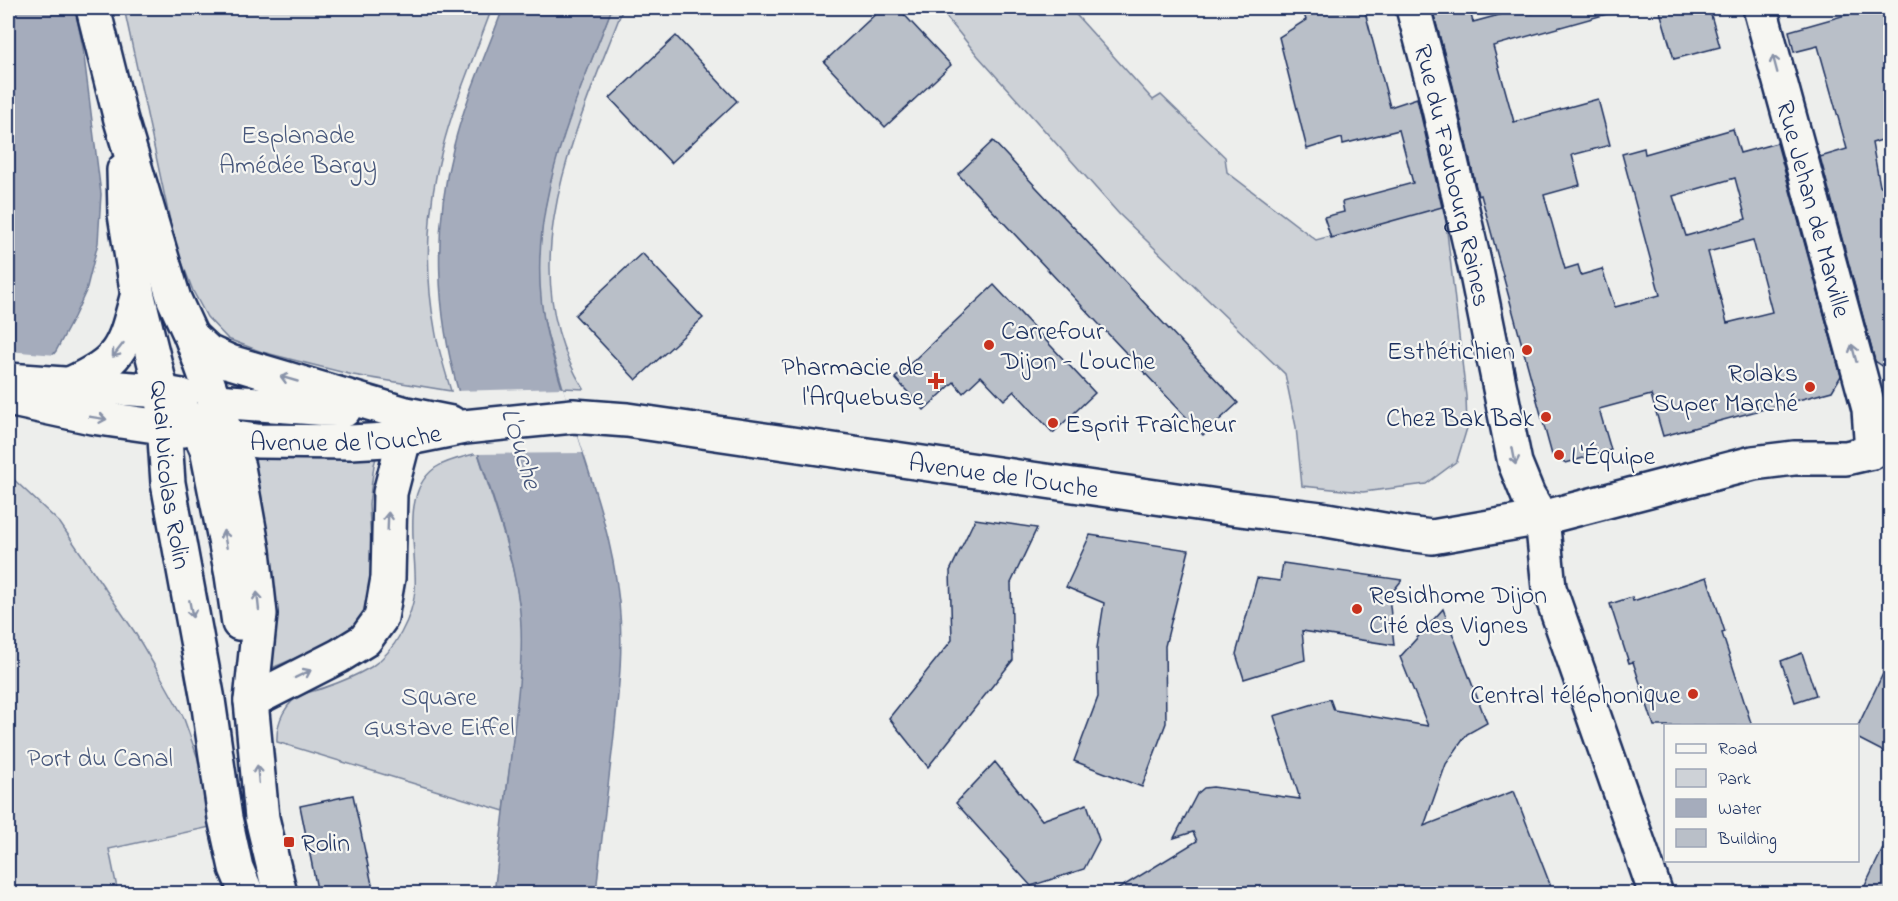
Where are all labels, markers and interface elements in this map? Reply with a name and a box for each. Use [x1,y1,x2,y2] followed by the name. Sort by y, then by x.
[1401,41,1499,310] street label: Rue du Faubourg Raines
[1769,54,1780,73] one-way arrow
[1764,97,1859,323] street label: Rue Jehan de Marville
[219,118,377,186] park label: Esplanade Amédée Bargy
[1000,314,1156,382] place label: Carrefour Dijon - L'ouche
[1387,334,1515,372] place label: Esthétichien
[982,338,996,352] marker: Carrefour Dijon - L'ouche
[112,342,125,358] one-way arrow
[1520,343,1534,357] marker: Esthétichien
[1847,344,1859,363] one-way arrow
[781,350,924,418] place label: Pharmacie de l'Arquebuse
[1653,356,1798,424] place label: Rolaks Super Marché
[280,373,299,384] one-way arrow
[929,374,943,388] marker: Pharmacie de l'Arquebuse
[137,376,200,573] street label: Quai Nicolas Rolin
[1803,380,1817,394] marker: Rolaks Super Marché
[1386,401,1535,439] place label: Chez Bak Bak
[489,403,551,496] water label: L'Ouche
[1065,407,1237,445] place label: Esprit Fraîcheur
[1539,410,1553,424] marker: Chez Bak Bak
[88,413,107,424] one-way arrow
[250,416,445,464] street label: Avenue de l'Ouche
[1046,416,1060,430] marker: Esprit Fraîcheur
[1571,439,1656,477] place label: L'Équipe
[906,445,1101,511] street label: Avenue de l'Ouche
[1509,446,1520,465] one-way arrow
[1552,448,1566,462] marker: L'Équipe
[383,512,394,532] one-way arrow
[219,530,230,550] one-way arrow
[1369,578,1547,646] place label: Residhome Dijon Cité des Vignes
[252,591,263,611] one-way arrow
[186,599,197,618] one-way arrow
[1350,602,1364,616] marker: Residhome Dijon Cité des Vignes
[294,667,312,679] one-way arrow
[1470,678,1681,716] place label: Central téléphonique
[363,680,515,748] park label: Square Gustave Eiffel
[1686,687,1700,701] marker: Central téléphonique
[1664,724,1859,862] legend
[1718,737,1757,763] text: Road
[27,741,173,779] park label: Port du Canal
[252,765,263,785] one-way arrow
[1718,767,1751,793] text: Park
[1718,797,1762,823] text: Water
[301,826,350,864] place label: Rolin
[1717,827,1777,854] text: Building
[282,835,296,849] marker: Rolin

